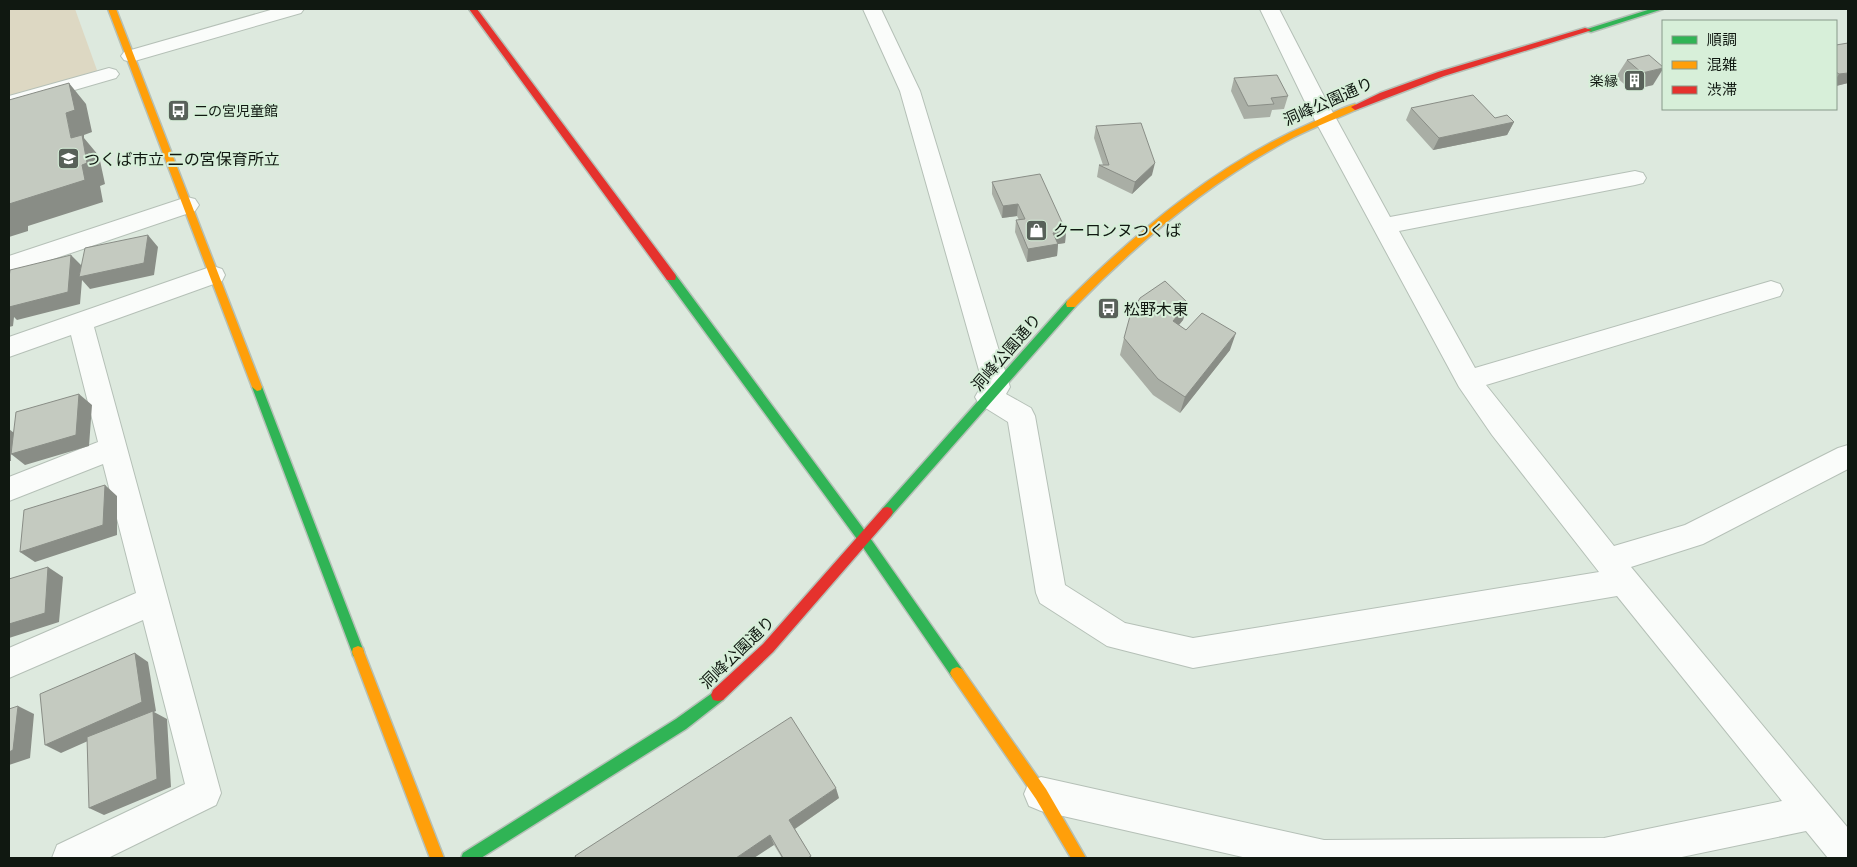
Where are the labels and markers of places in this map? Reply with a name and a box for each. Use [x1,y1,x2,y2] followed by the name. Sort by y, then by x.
[1622,69,1646,93] building icon: 楽縁
[1590,72,1618,90] place label: 楽縁
[166,99,190,123] bus stop icon: 二の宮児童館
[194,102,278,120] place label: 二の宮児童館
[56,147,80,171] school or university icon: つくば市立 二の宮保育所立
[84,148,280,170] place label: つくば市立 二の宮保育所立
[1025,218,1049,242] shop icon: クーロンヌつくば
[1053,219,1181,241] place label: クーロンヌつくば
[1096,297,1120,321] bus stop icon: 松野木東
[1124,298,1188,320] place label: 松野木東

